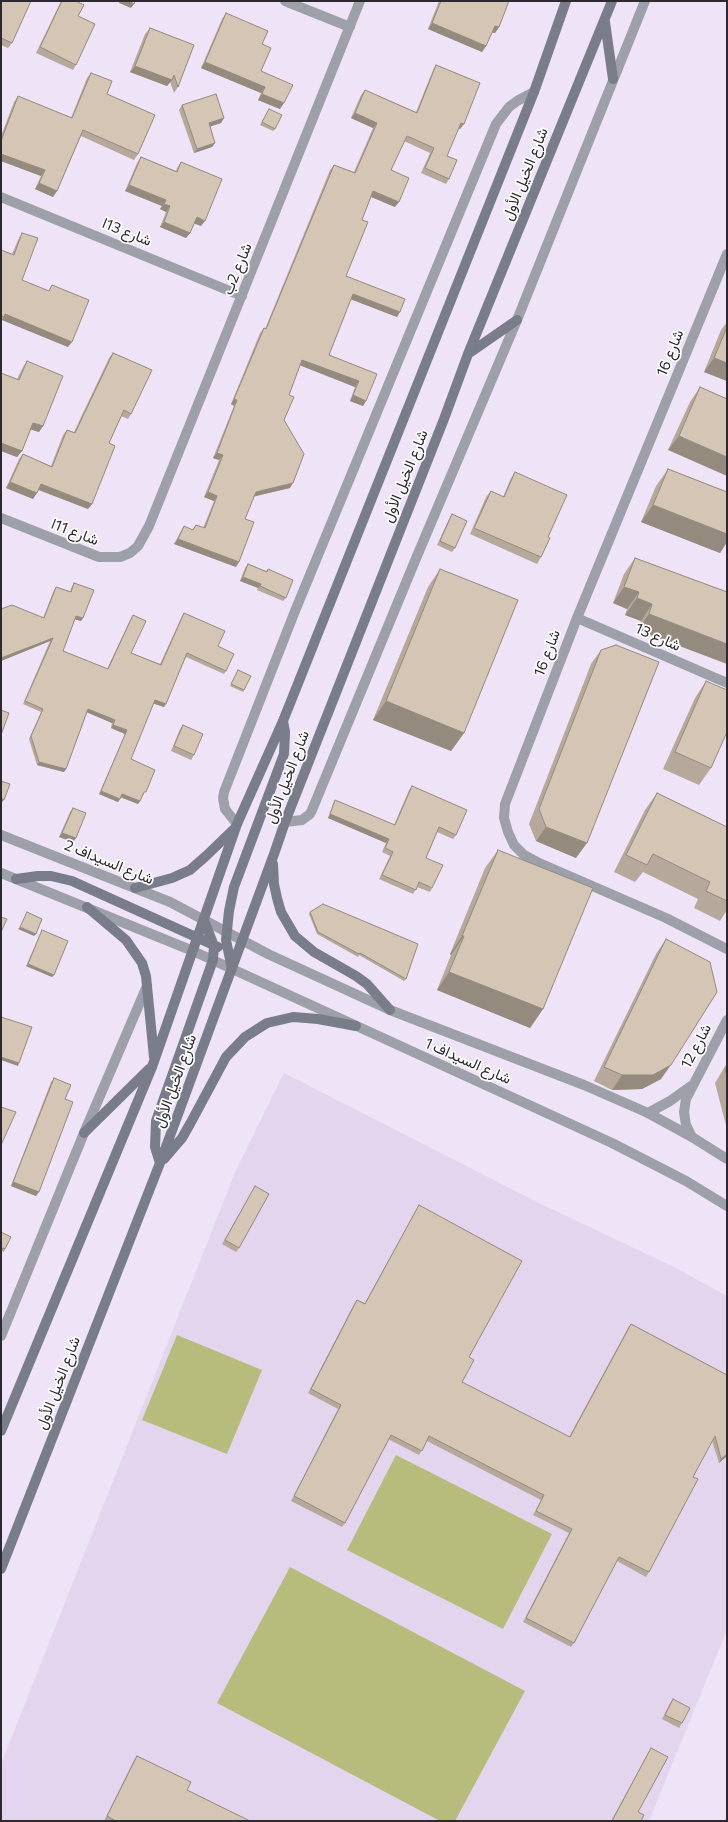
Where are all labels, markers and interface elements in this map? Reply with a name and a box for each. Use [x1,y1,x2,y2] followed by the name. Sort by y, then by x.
[498,125,552,223] street label: شارع الخيل الأول
[100,214,154,250] street label: شارع 13ا
[218,240,256,298] street label: شارع 2ب
[653,327,687,379] street label: شارع 16
[378,427,432,525] street label: شارع الخيل الأول
[49,515,101,549] street label: شارع 11ا
[632,619,684,655] street label: شارع 13
[530,627,564,679] street label: شارع 16
[261,728,313,826] street label: شارع الخيل الأول
[62,836,156,888] street label: شارع السيداف 2
[677,1021,715,1071] street label: شارع 12
[150,1032,200,1130] street label: شارع الخيل الأول
[422,1034,514,1088] street label: شارع السيداف 1
[32,1334,84,1432] street label: شارع الخيل الأول

